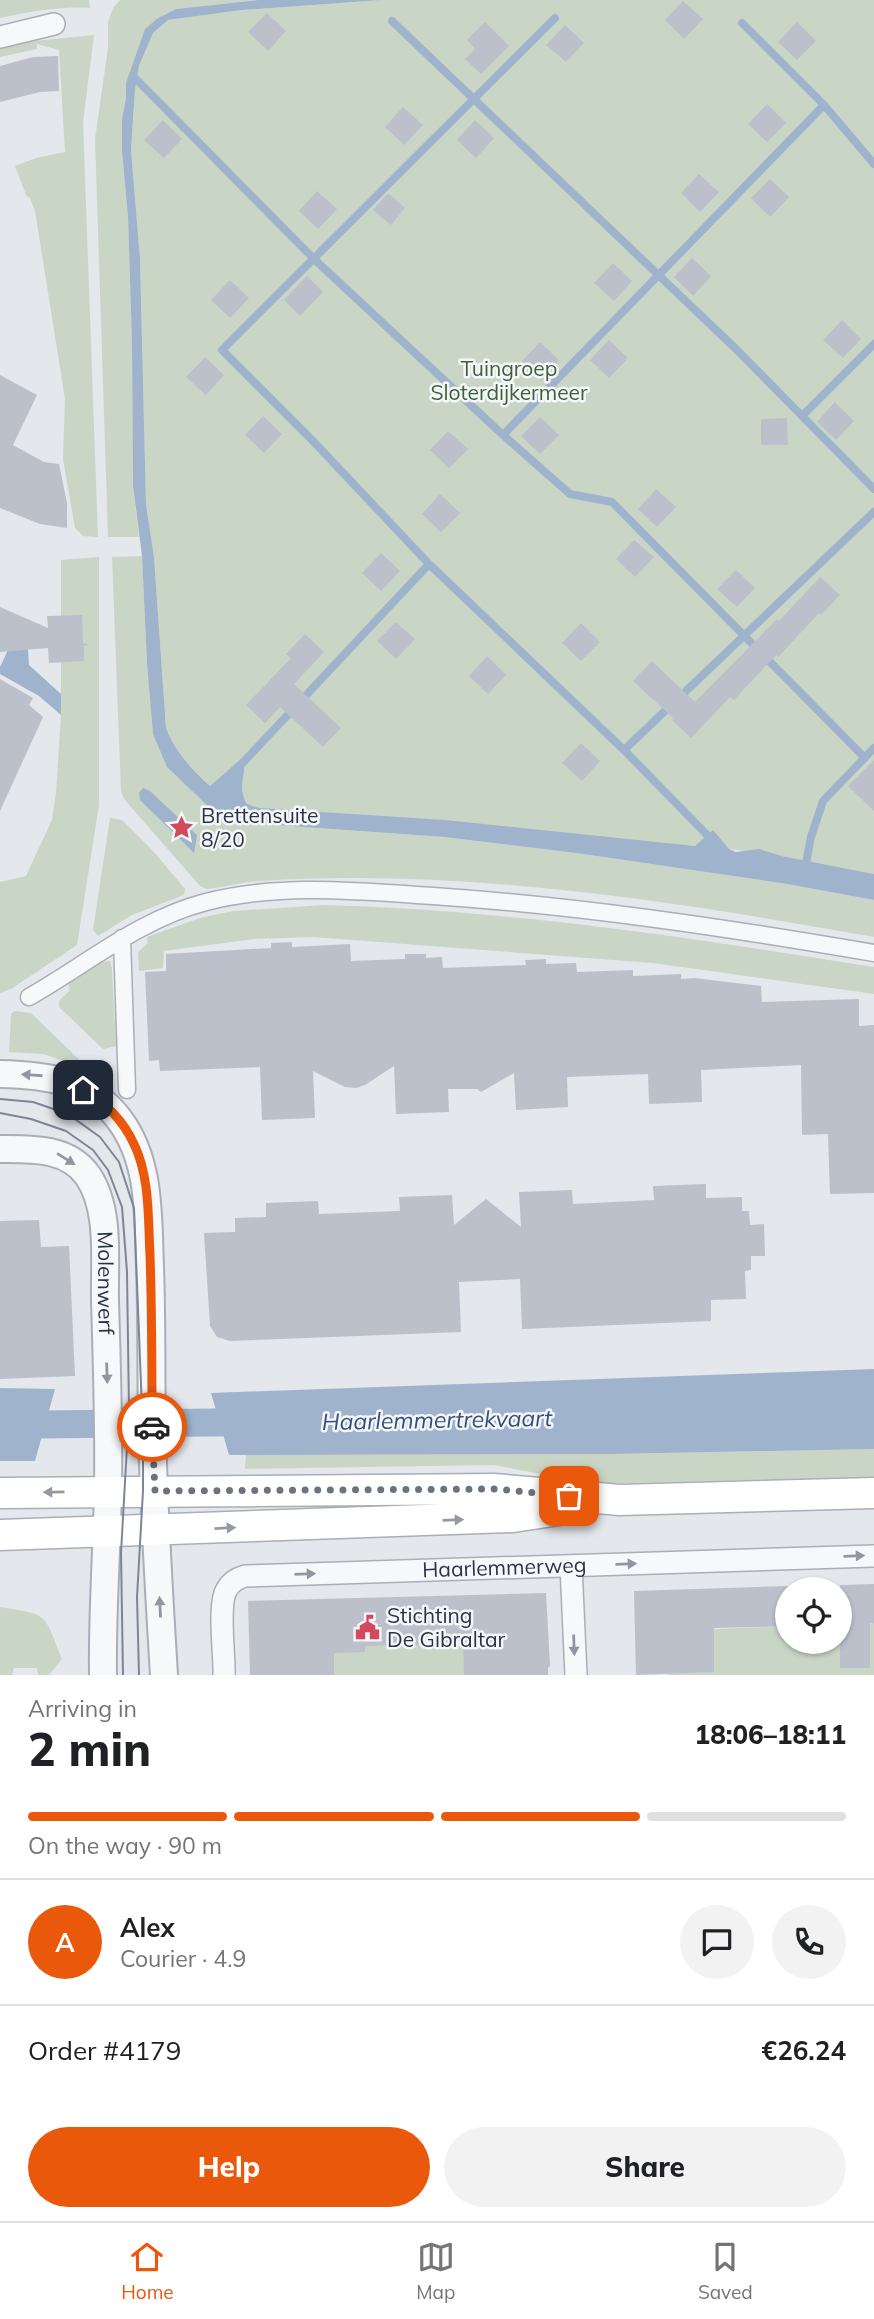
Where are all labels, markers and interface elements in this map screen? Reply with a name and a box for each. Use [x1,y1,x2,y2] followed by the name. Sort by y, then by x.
[430,355,588,405] park label: Tuingroep Sloterdijkermeer
[201,802,318,852] place label: Brettensuite 8/20
[167,814,195,842] place icon: Brettensuite 8/20
[53,1060,113,1120] pin
[21,1069,43,1080] one-way arrow
[64,1071,102,1109] icon: home
[56,1152,76,1165] one-way arrow
[93,1231,120,1336] street label: Molenwerf
[102,1362,113,1384] one-way arrow
[117,1392,187,1462] courier
[322,1403,553,1436] water label: Haarlemmertrekvaart
[133,1408,171,1446] icon: car
[539,1466,599,1526] pin
[550,1477,588,1515] icon: bag
[43,1486,65,1498] one-way arrow
[442,1514,464,1525] one-way arrow
[214,1523,236,1534] one-way arrow
[422,1551,587,1582] street label: Haarlemmerweg
[843,1551,865,1562] one-way arrow
[615,1559,637,1570] one-way arrow
[295,1569,317,1580] one-way arrow
[775,1577,852,1654] map controls
[775,1577,852,1654] button: locate
[154,1596,165,1618] one-way arrow
[387,1602,506,1652] place label: Stichting De Gibraltar
[353,1614,381,1642] public building icon: Stichting De Gibraltar
[569,1634,580,1656] one-way arrow
[28,1694,137,1723] text: Arriving in
[695,1718,846,1751] text: 18:06–18:11
[28,1720,151,1778] text: 2 min
[28,1831,222,1860] text: On the way · 90 m
[680,1905,754,1979] button: chat
[772,1905,846,1979] button: phone
[120,1911,175,1944] text: Alex
[55,1926,75,1959] text: A
[120,1944,246,1973] text: Courier · 4.9
[28,2034,181,2067] text: Order #4179
[762,2034,846,2067] text: €26.24
[28,2127,430,2207] button: Help
[444,2127,846,2207] button: Share
[121,2238,174,2304] tab: Home
[416,2238,455,2304] tab: Map
[698,2238,753,2304] tab: Saved

